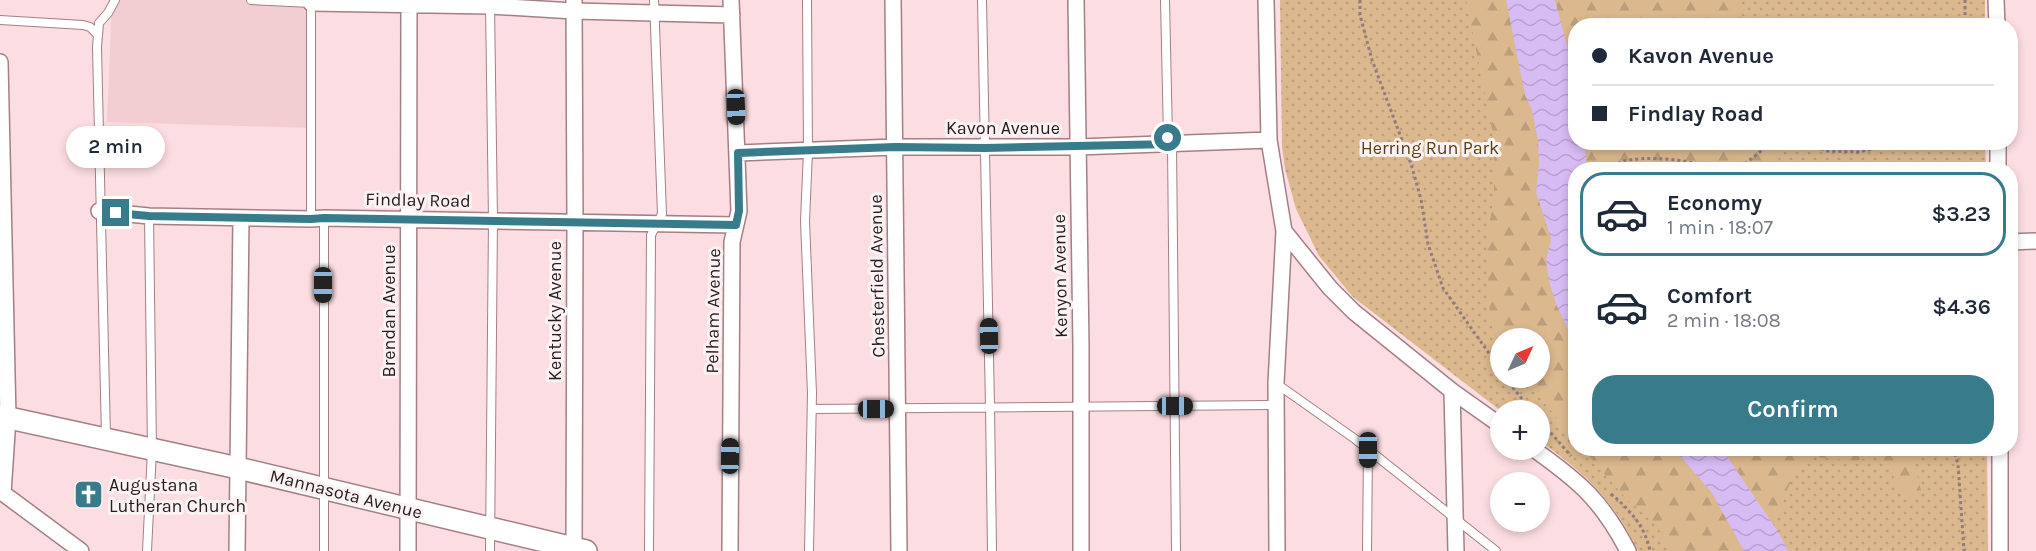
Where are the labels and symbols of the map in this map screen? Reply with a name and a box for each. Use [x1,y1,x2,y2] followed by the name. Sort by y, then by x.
[726,89,746,125] car
[946,117,1060,139] street label: Kavon Avenue
[1154,124,1181,151] route start
[66,126,166,168] callout: 2 min
[1361,137,1499,159] park label: Herring Run Park
[365,188,471,212] street label: Findlay Road
[865,194,889,358] street label: Chesterfield Avenue
[102,199,129,226] route end
[1048,214,1072,338] street label: Kenyon Avenue
[544,241,566,381] street label: Kentucky Avenue
[378,245,400,377] street label: Brendan Avenue
[701,248,725,374] street label: Pelham Avenue
[314,267,332,303] car
[980,318,998,354] car
[1490,328,1550,388] north arrow
[1157,397,1193,415] car
[858,400,894,418] car
[1359,432,1377,468] car
[721,438,739,474] car
[268,464,424,524] street label: Mannasota Avenue
[109,474,246,517] place label: Augustana Lutheran Church
[72,479,104,511] church icon: Augustana Lutheran Church

